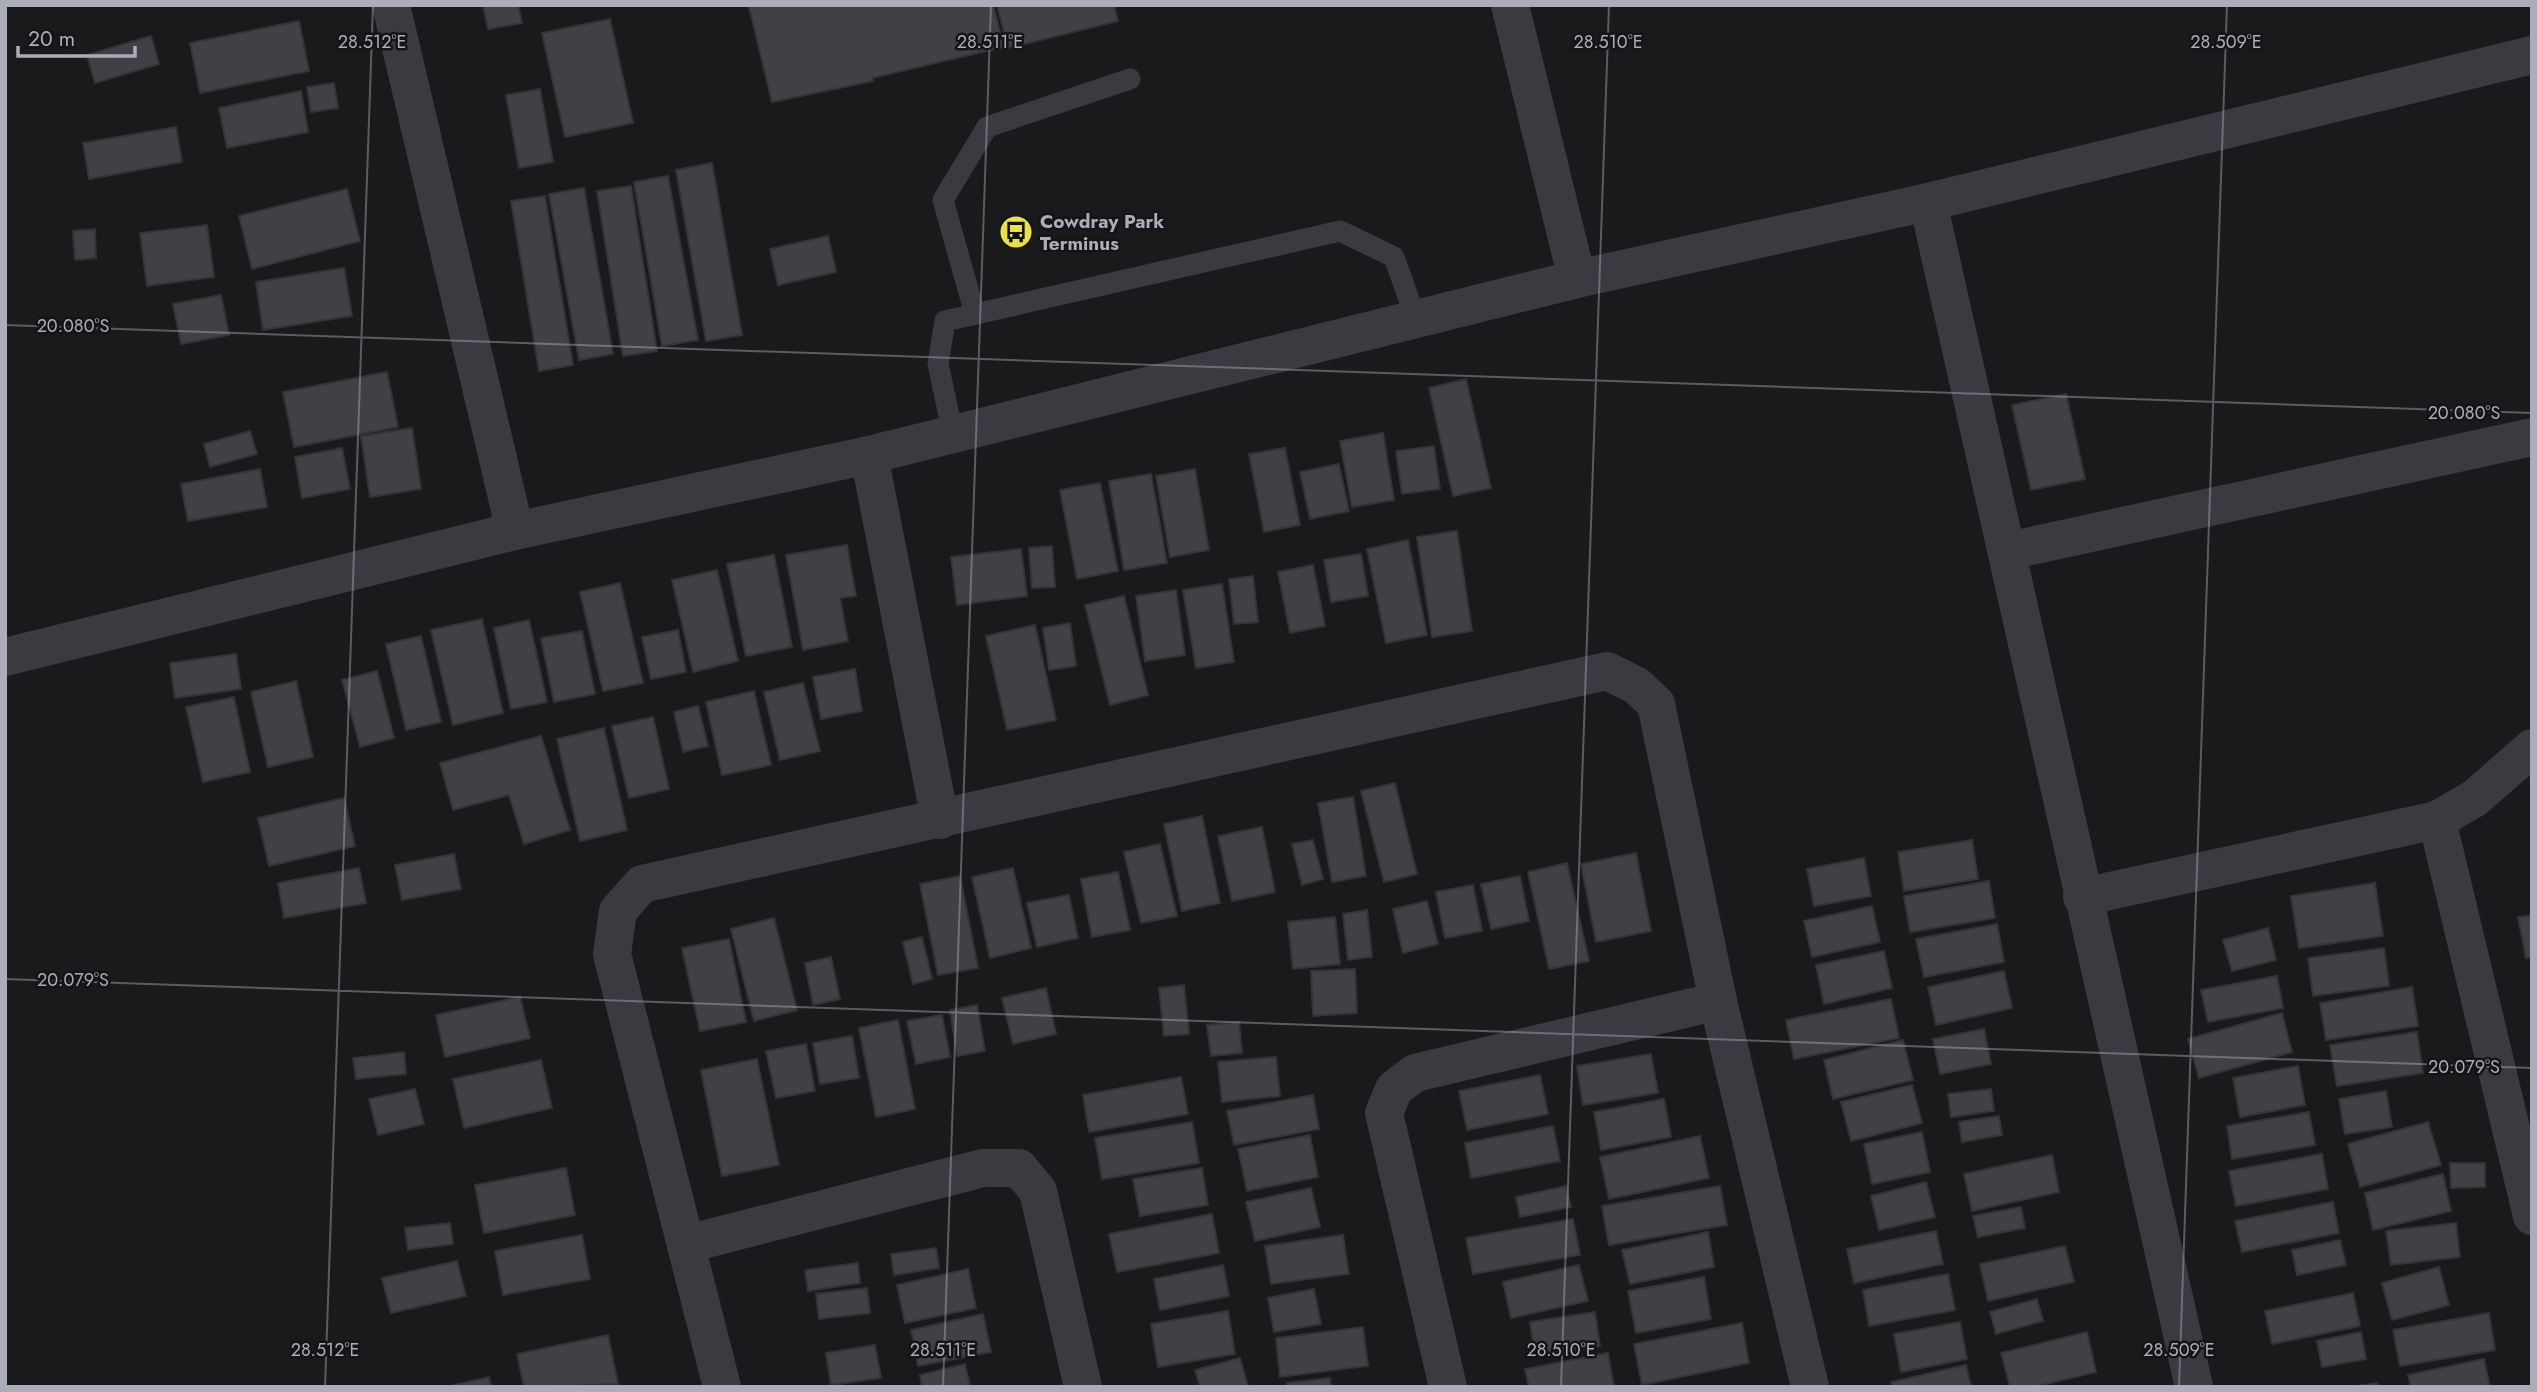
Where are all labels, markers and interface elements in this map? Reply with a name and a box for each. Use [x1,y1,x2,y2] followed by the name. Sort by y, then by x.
[18,14,135,58] scale bar
[28,24,75,54] text: 20 m
[338,29,406,55] text: 28.512°E
[957,29,1023,55] text: 28.511°E
[1573,29,1643,55] text: 28.510°E
[2190,29,2262,55] text: 28.509°E
[1040,208,1164,257] place label: Cowdray Park Terminus
[997,213,1035,251] bus stop icon: Cowdray Park Terminus
[37,313,109,339] text: 20.080°S
[2428,400,2500,426] text: 20.080°S
[37,967,109,993] text: 20.079°S
[2428,1054,2500,1080] text: 20.079°S
[291,1337,359,1363] text: 28.512°E
[910,1337,976,1363] text: 28.511°E
[1526,1337,1596,1363] text: 28.510°E
[2143,1337,2215,1363] text: 28.509°E

